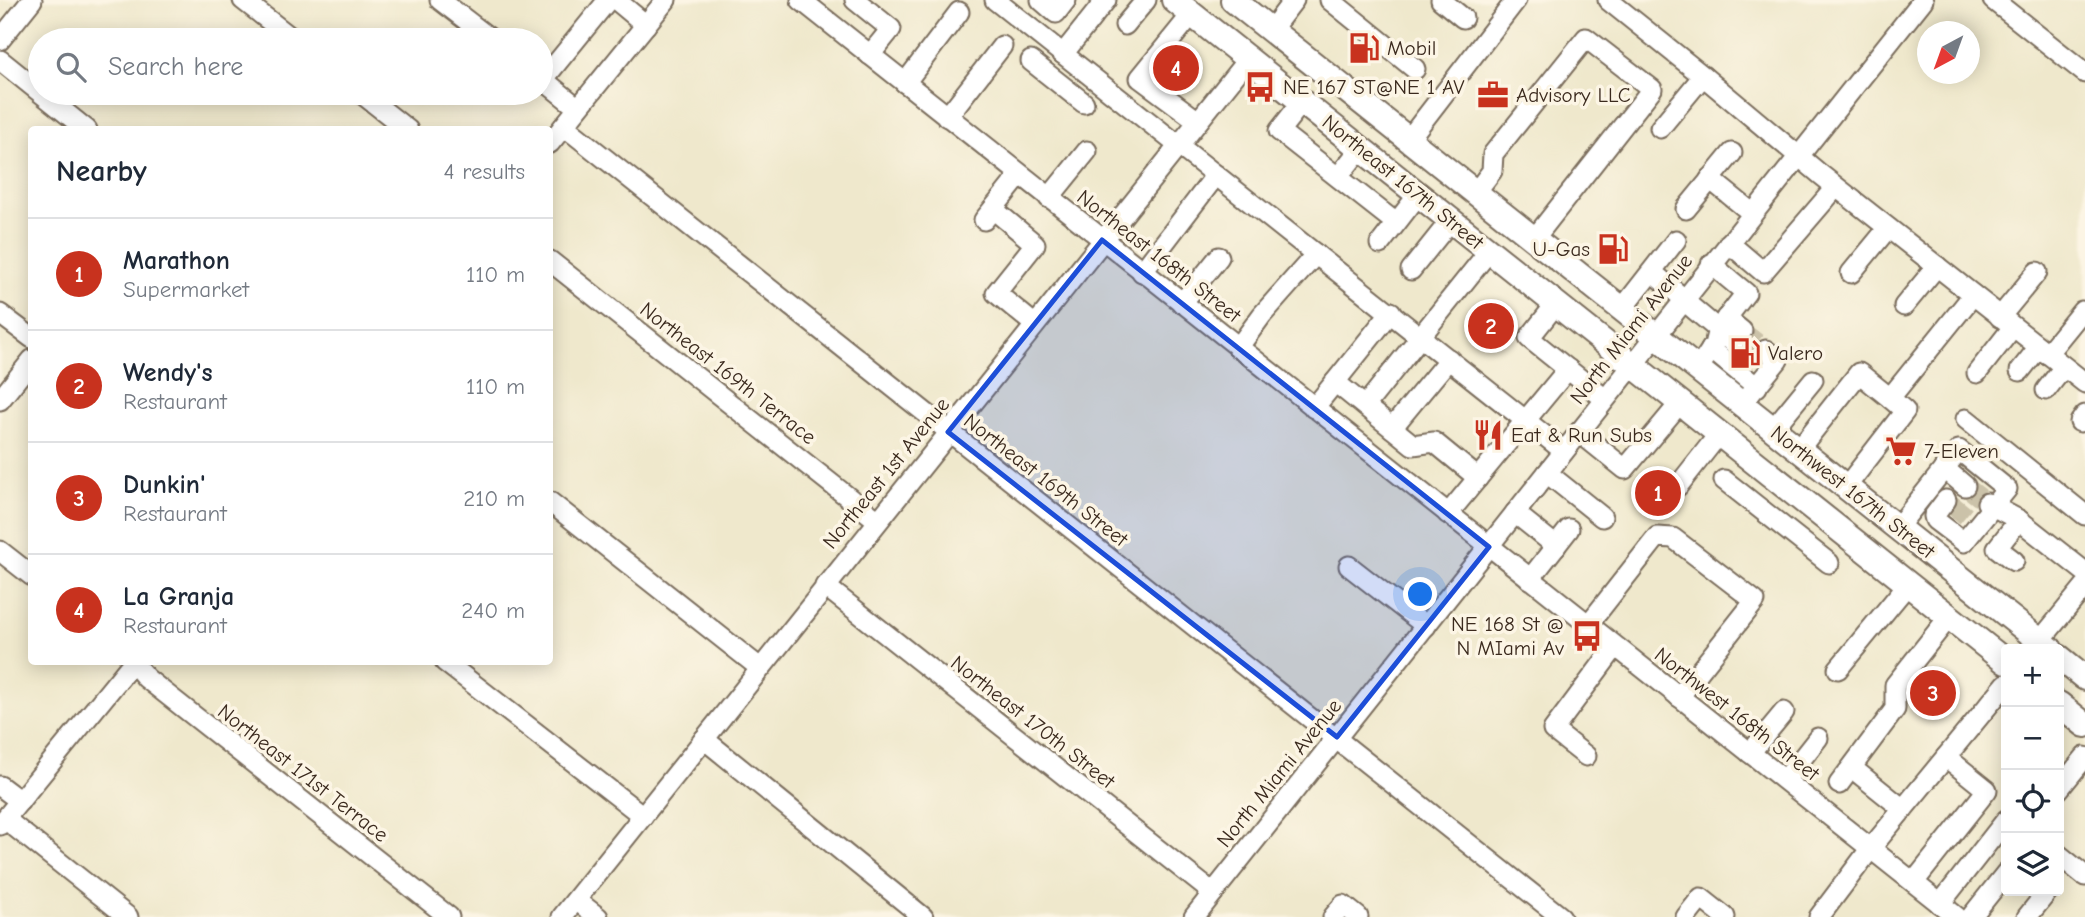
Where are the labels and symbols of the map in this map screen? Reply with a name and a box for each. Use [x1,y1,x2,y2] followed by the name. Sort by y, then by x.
[1917,21,1980,84] north arrow
[1347,31,1381,65] fuel station icon: Mobil
[1387,36,1436,60] place label: Mobil
[1153,42,1199,94] pin: 4
[1243,70,1277,104] bus stop icon: NE 167 ST@NE 1 AV
[1283,75,1465,99] place label: NE 167 ST@NE 1 AV
[1476,78,1510,112] office icon: Advisory LLC
[1516,83,1631,107] place label: Advisory LLC
[1318,110,1489,255] street label: Northeast 167th Street
[1072,185,1246,328] street label: Northeast 168th Street
[1596,232,1630,266] fuel station icon: U-Gas
[1532,237,1590,261] place label: U-Gas
[1565,249,1697,409] street label: North Miami Avenue
[635,297,821,449] street label: Northeast 169th Terrace
[1468,300,1514,352] pin: 2
[1728,336,1762,370] fuel station icon: Valero
[1768,341,1823,365] place label: Valero
[818,393,954,553] street label: Northeast 1st Avenue
[959,409,1133,552] street label: Northeast 169th Street
[1471,418,1505,452] restaurant icon: Eat & Run Subs
[1766,421,1941,564] street label: Northwest 167th Street
[1511,423,1652,447] place label: Eat & Run Subs
[1884,434,1918,468] supermarket icon: 7-Eleven
[1924,439,1999,463] place label: 7-Eleven
[1635,467,1681,519] pin: 1
[1403,577,1437,611] your location
[1451,612,1564,660] place label: NE 168 St @ N MIami Av
[1570,619,1604,653] bus stop icon: NE 168 St @ N MIami Av
[1650,642,1825,786] street label: Northwest 168th Street
[946,651,1121,794] street label: Northeast 170th Street
[1910,667,1956,719] pin: 3
[1212,694,1346,852] street label: North Miami Avenue
[213,699,393,847] street label: Northeast 171st Terrace

